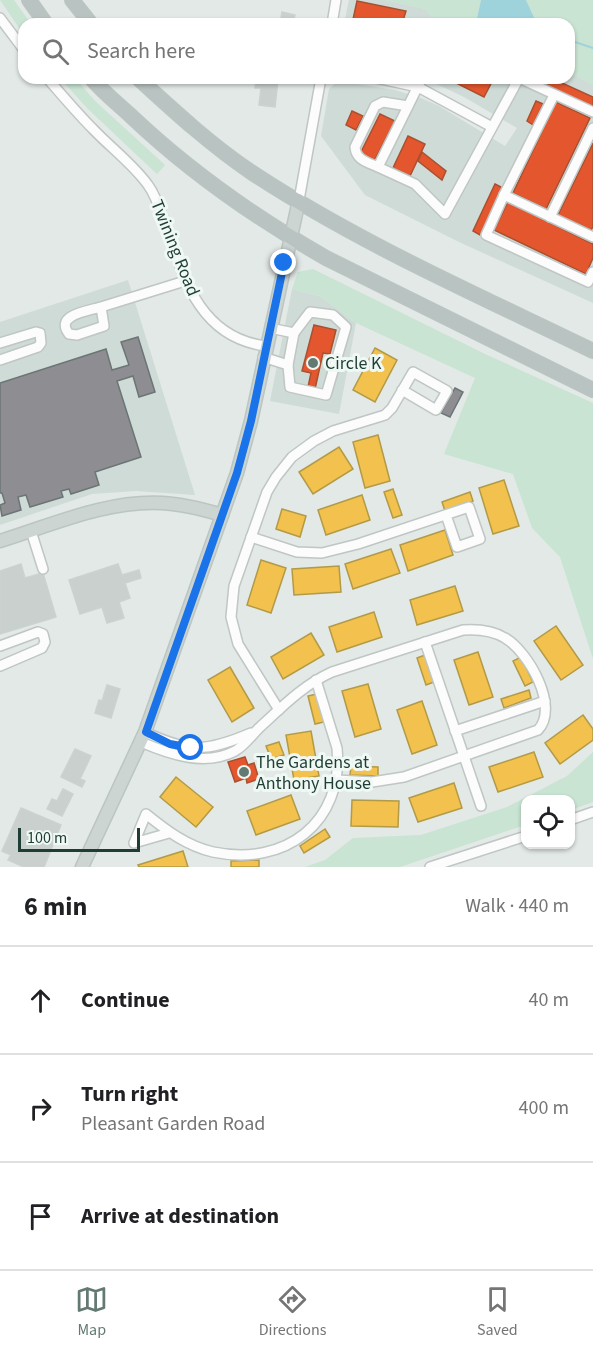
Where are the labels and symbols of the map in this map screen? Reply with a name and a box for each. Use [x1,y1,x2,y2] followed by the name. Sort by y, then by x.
[144,196,206,300] street label: Twining Road
[270,249,296,275] route end
[325,351,382,376] place label: Circle K
[306,356,320,370] marker: Circle K
[177,734,203,760] route start
[256,750,371,796] place label: The Gardens at Anthony House
[237,765,251,779] marker: The Gardens at Anthony House
[18,825,140,852] scale bar

